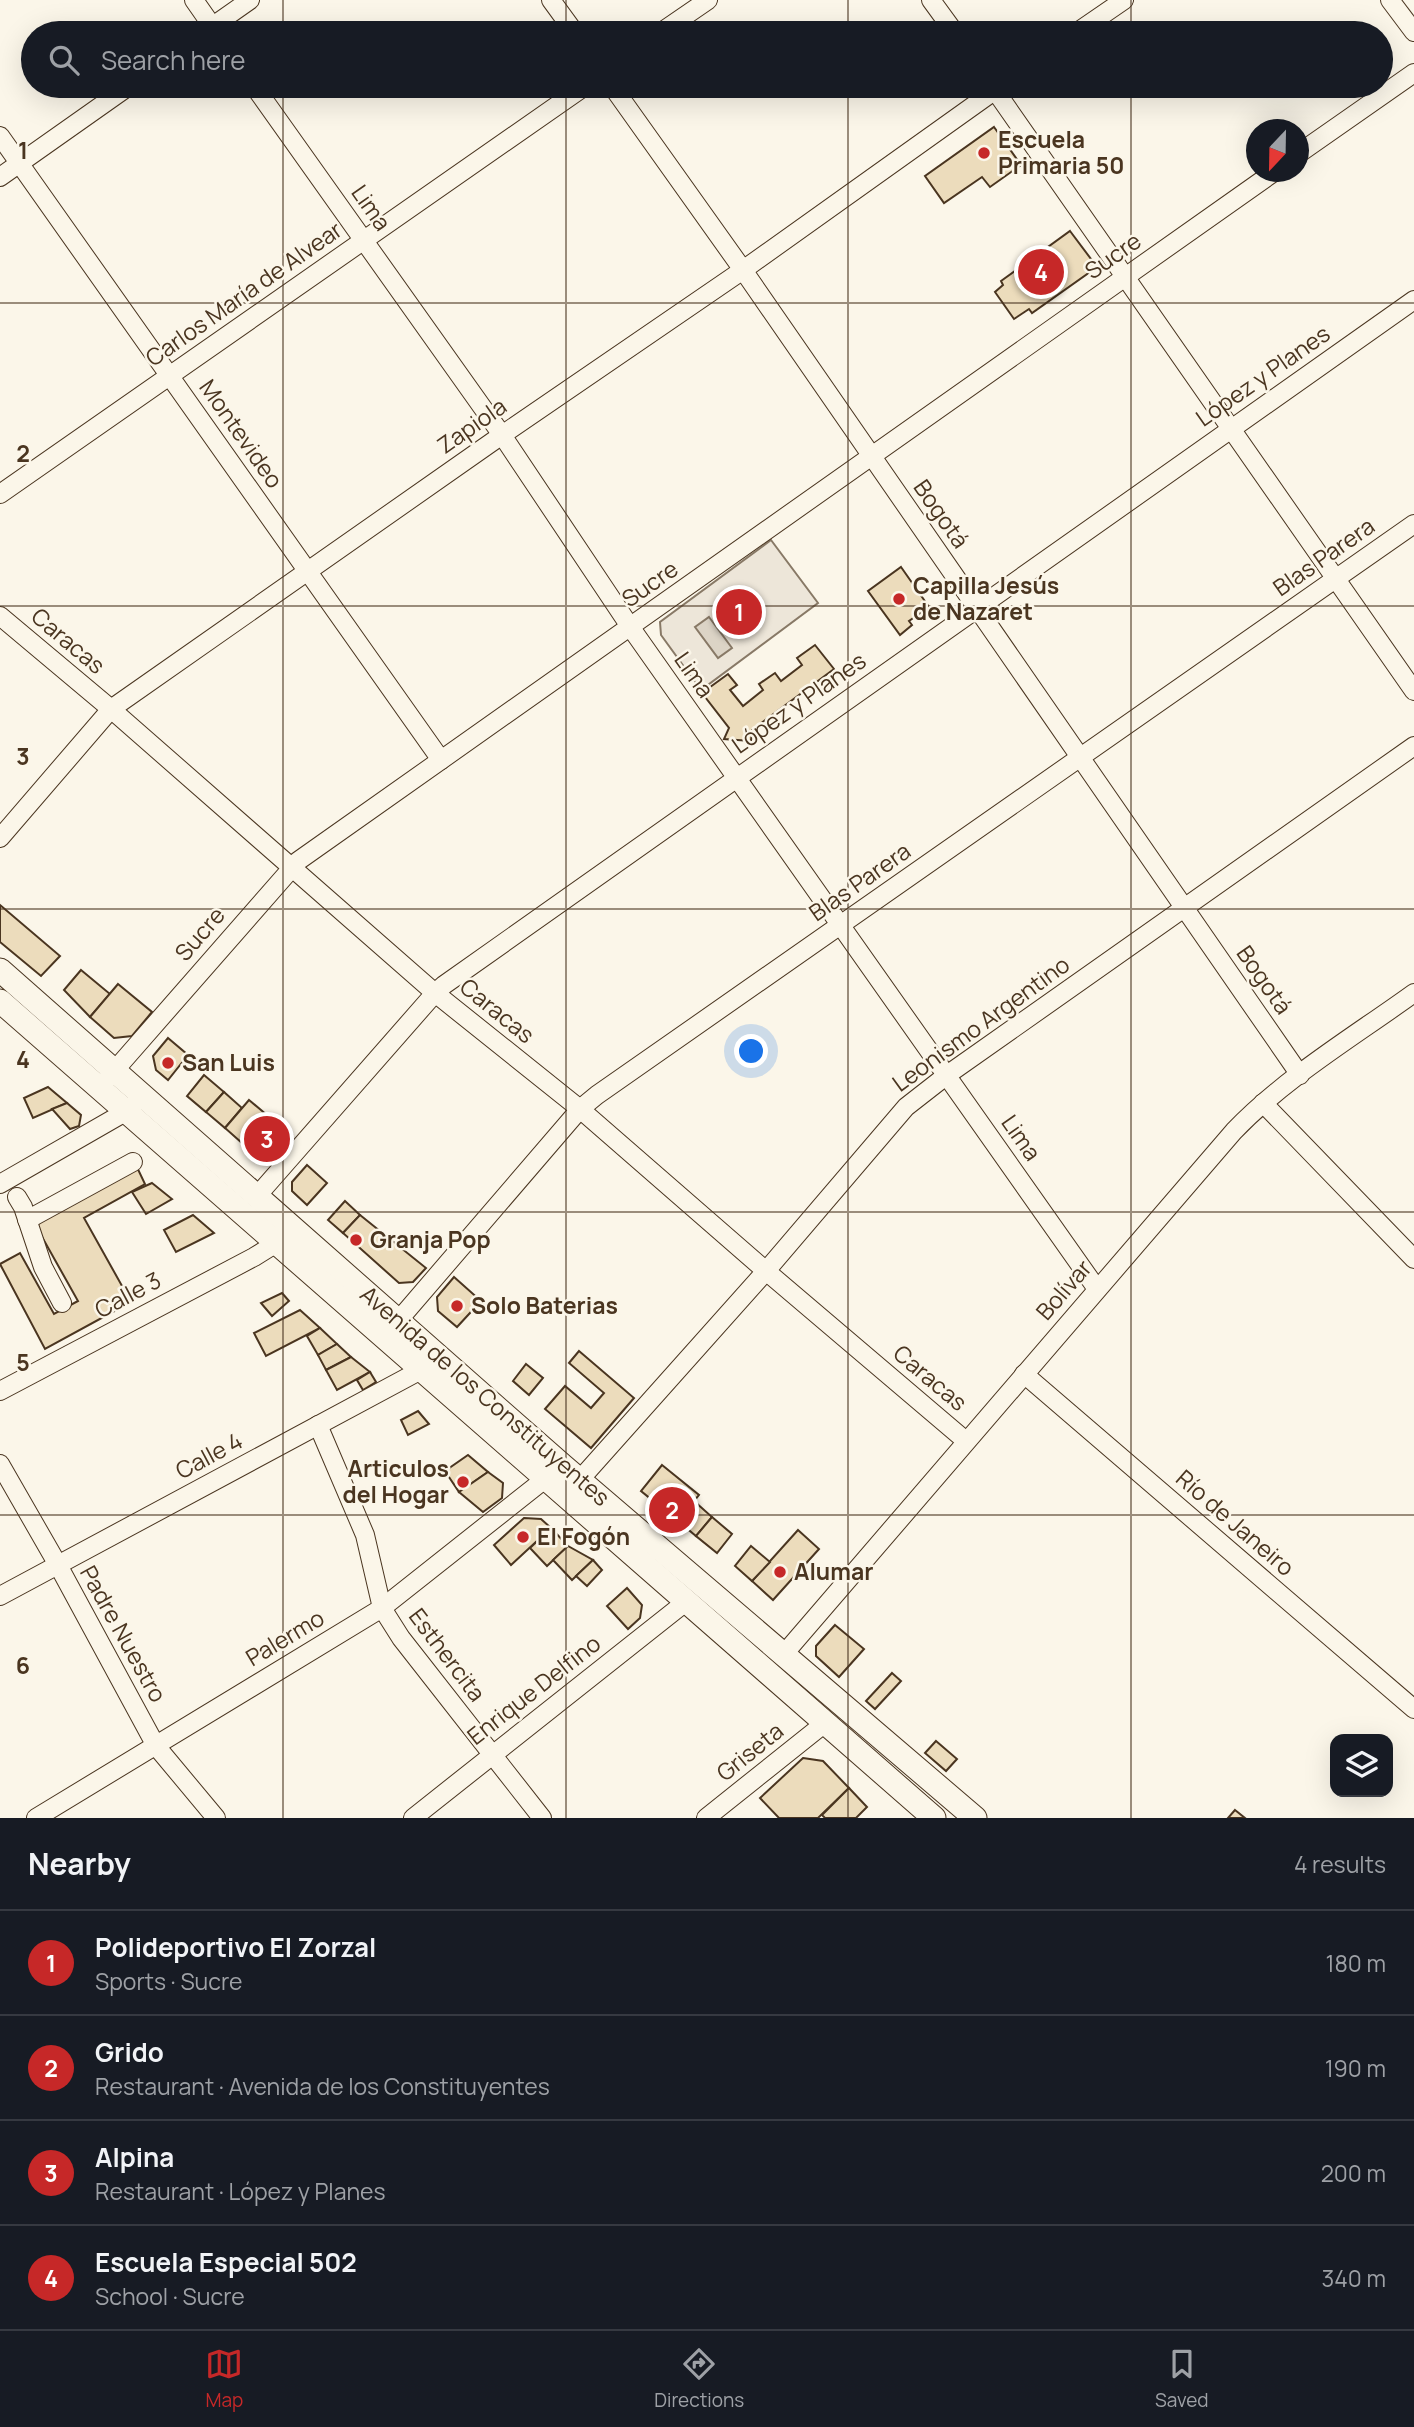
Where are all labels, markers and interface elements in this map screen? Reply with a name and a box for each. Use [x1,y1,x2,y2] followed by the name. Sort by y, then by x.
[21,21,1393,98] search box
[45,41,83,79] icon: search
[101,42,246,78] text: Search here
[1246,119,1309,182] north arrow
[998,123,1124,181] place label: Escuela Primaria 50
[18,134,28,166] text: 1
[976,145,992,161] marker: Escuela Primaria 50
[345,178,399,237] street label: Lima
[139,213,348,373] street label: Carlos María de Alvear
[1078,224,1147,286] street label: Sucre
[1018,246,1064,298] pin: 4
[1189,317,1336,433] street label: López y Planes
[193,373,291,494] street label: Montevideo
[430,390,512,461] street label: Zapiola
[16,437,30,469] text: 2
[907,473,977,554] street label: Bogotá
[1266,509,1381,603] street label: Blas Parera
[615,552,684,614] street label: Sucre
[913,569,1059,627] place label: Capilla Jesús de Nazaret
[716,586,762,638] pin: 1
[891,591,907,607] marker: Capilla Jesús de Nazaret
[25,600,112,681] street label: Caracas
[725,644,872,760] street label: López y Planes
[668,645,722,704] street label: Lima
[16,740,30,772] text: 3
[802,834,917,928] street label: Blas Parera
[167,899,232,967] street label: Sucre
[1230,939,1300,1020] street label: Bogotá
[885,948,1076,1098] street label: Leonismo Argentino
[454,970,542,1050] street label: Caracas
[734,1034,768,1068] your location
[16,1043,30,1075] text: 4
[182,1046,275,1078] place label: San Luis
[160,1055,176,1071] marker: San Luis
[995,1108,1049,1167] street label: Lima
[244,1113,290,1165] pin: 3
[370,1223,491,1255] place label: Granja Pop
[348,1232,364,1248] marker: Granja Pop
[1028,1252,1098,1326] street label: Bolívar
[89,1263,166,1325] street label: Calle 3
[354,1278,617,1513] street label: Avenida de los Constituyentes
[471,1289,618,1321] place label: Solo Baterias
[449,1298,465,1314] marker: Solo Baterias
[887,1337,974,1418] street label: Caracas
[16,1346,30,1378] text: 5
[169,1424,248,1486] street label: Calle 4
[343,1452,449,1510] place label: Articulos del Hogar
[1170,1462,1302,1583] street label: Río de Janeiro
[455,1474,471,1490] marker: Articulos del Hogar
[649,1484,695,1536] pin: 2
[537,1520,630,1552] place label: El Fogón
[515,1529,531,1545] marker: El Fogón
[794,1555,873,1587] place label: Alumar
[73,1559,175,1708] street label: Padre Nuestro
[772,1564,788,1580] marker: Alumar
[239,1601,330,1673] street label: Palermo
[402,1601,493,1708] street label: Esthercita
[460,1627,607,1751] street label: Enrique Delfino
[16,1649,30,1681] text: 6
[709,1714,790,1788] street label: Griseta
[1330,1734,1393,1797] map controls
[1330,1734,1393,1797] button: layers
[28,1843,131,1884] text: Nearby
[1294,1848,1386,1880] text: 4 results
[95,1929,376,1965] text: Polideportivo El Zorzal
[46,1947,56,1979] text: 1
[1326,1947,1386,1979] text: 180 m
[95,1965,242,1997] text: Sports · Sucre
[95,2034,164,2070] text: Grido
[44,2052,58,2084] text: 2
[1325,2052,1386,2084] text: 190 m
[95,2070,550,2102] text: Restaurant · Avenida de los Constituyentes
[95,2139,174,2175] text: Alpina
[44,2157,58,2189] text: 3
[1321,2157,1386,2189] text: 200 m
[95,2175,386,2207] text: Restaurant · López y Planes
[95,2244,357,2280] text: Escuela Especial 502
[44,2262,58,2294] text: 4
[1322,2262,1386,2294] text: 340 m
[95,2280,245,2312] text: School · Sucre
[205,2345,243,2413] tab: Map
[654,2345,744,2413] tab: Directions
[1155,2345,1209,2413] tab: Saved

